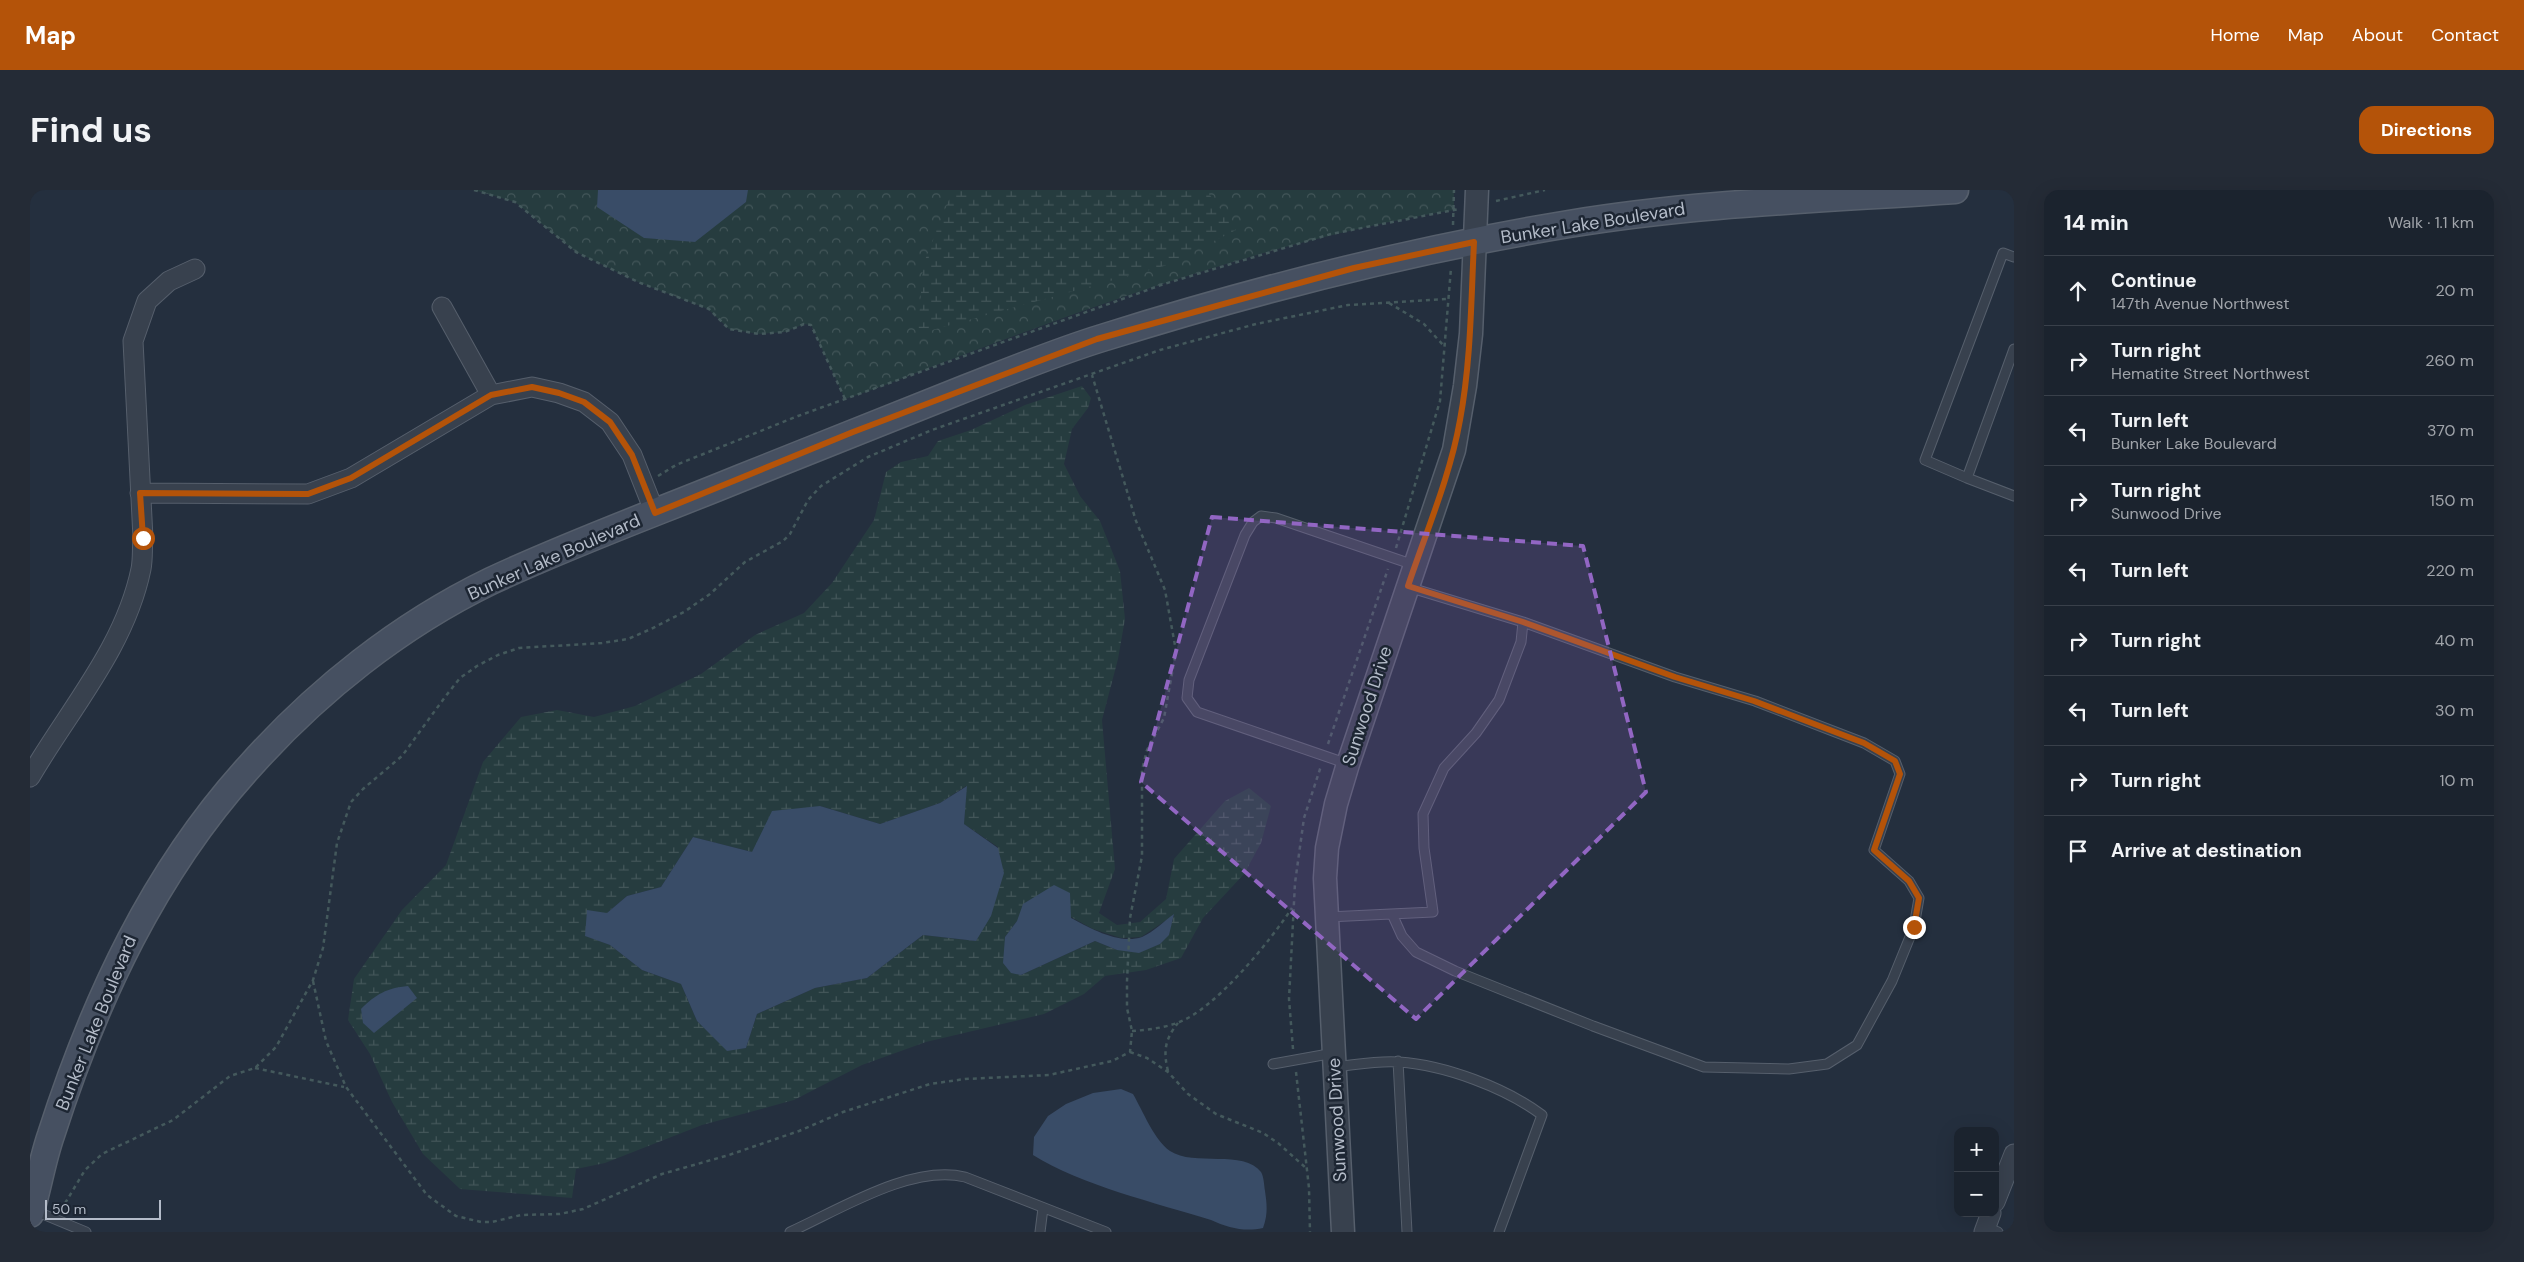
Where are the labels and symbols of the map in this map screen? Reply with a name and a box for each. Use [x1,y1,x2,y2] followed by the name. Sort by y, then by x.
[1499,197,1687,249] street label: Bunker Lake Boulevard
[464,508,644,606] street label: Bunker Lake Boulevard
[132,527,155,550] route start
[1336,643,1398,769] street label: Sunwood Drive
[1903,916,1926,939] route end
[50,932,142,1114] street label: Bunker Lake Boulevard
[1322,1057,1352,1183] street label: Sunwood Drive
[45,1197,161,1220] scale bar

